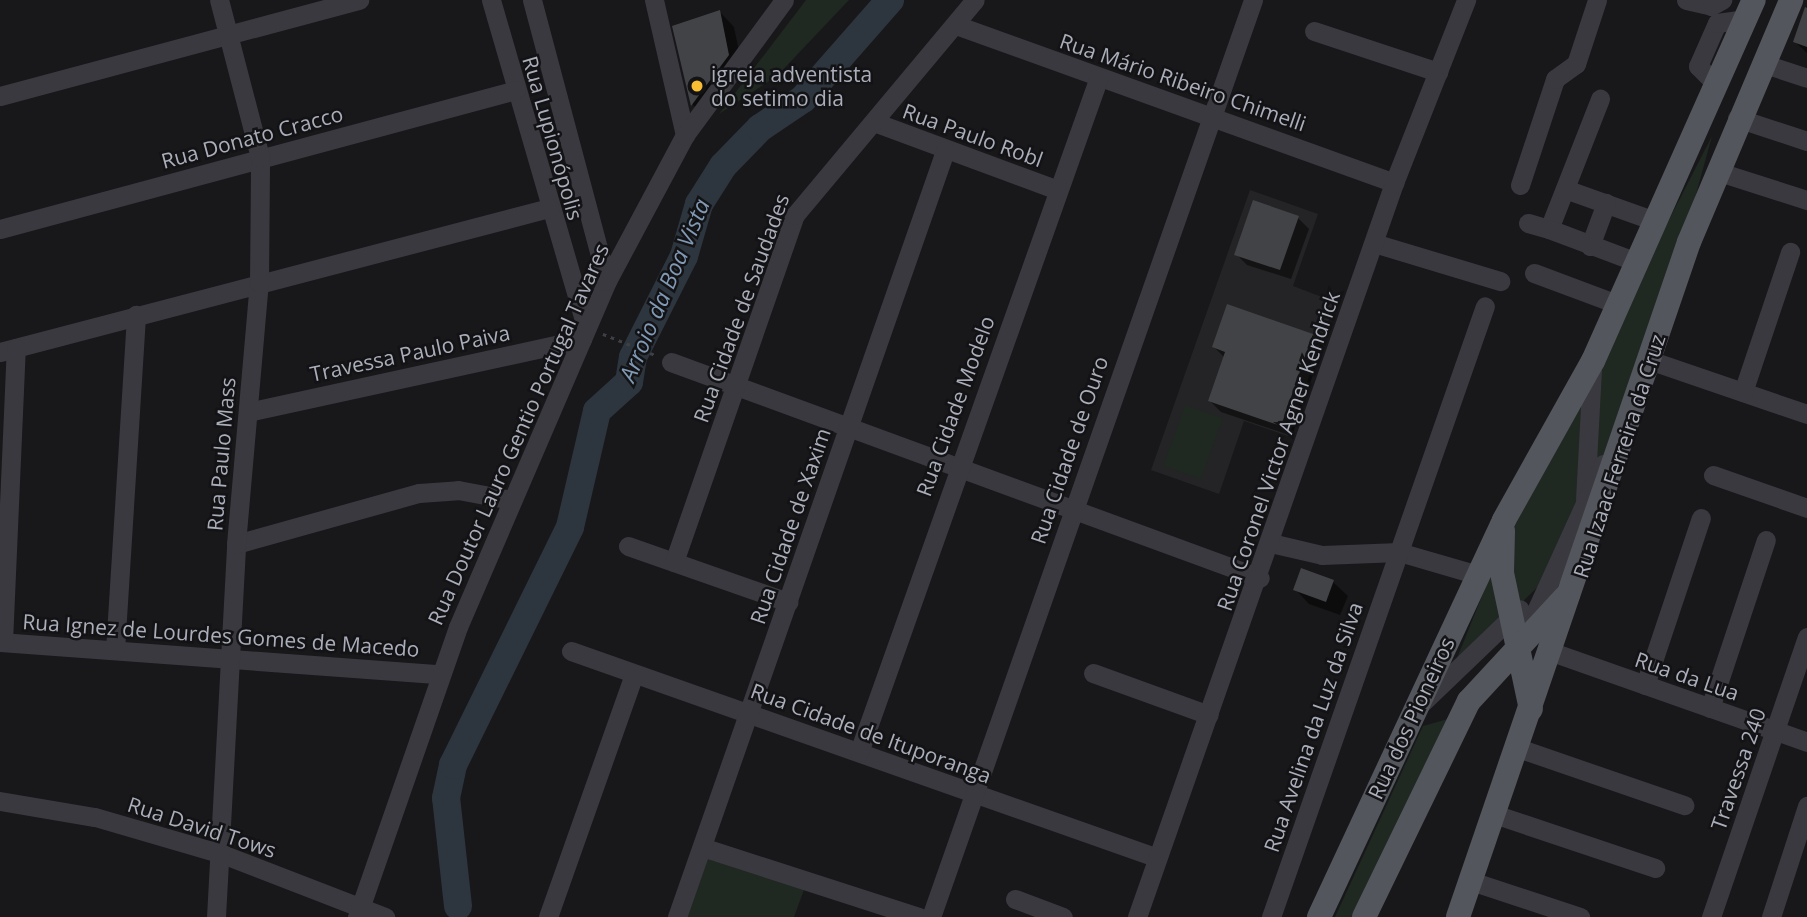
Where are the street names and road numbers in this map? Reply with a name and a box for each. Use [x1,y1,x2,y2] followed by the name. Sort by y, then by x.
[1056,28,1310,136] street label: Rua Mário Ribeiro Chimelli
[518,53,588,223] street label: Rua Lupionópolis
[899,98,1047,172] street label: Rua Paulo Robl
[158,101,346,173] street label: Rua Donato Cracco
[688,190,794,426] street label: Rua Cidade de Saudades
[422,239,614,629] street label: Rua Doutor Lauro Gentio Portugal Tavares
[1211,288,1345,614] street label: Rua Coronel Victor Agner Kendrick
[911,312,999,500] street label: Rua Cidade Modelo
[308,320,512,386] street label: Travessa Paulo Paiva
[1568,331,1670,581] street label: Rua Izaac Ferreira da Cruz
[1025,353,1113,547] street label: Rua Cidade de Ouro
[202,376,240,532] street label: Rua Paulo Mass
[745,425,835,627] street label: Rua Cidade de Xaxim
[1258,599,1368,855] street label: Rua Avelina da Luz da Silva
[22,609,420,661] street label: Rua Ignez de Lourdes Gomes de Macedo
[1362,633,1460,803] street label: Rua dos Pioneiros
[1632,646,1742,706] street label: Rua da Lua
[747,678,995,788] street label: Rua Cidade de Ituporanga
[1705,705,1771,833] street label: Travessa 240
[125,791,279,863] street label: Rua David Tows

